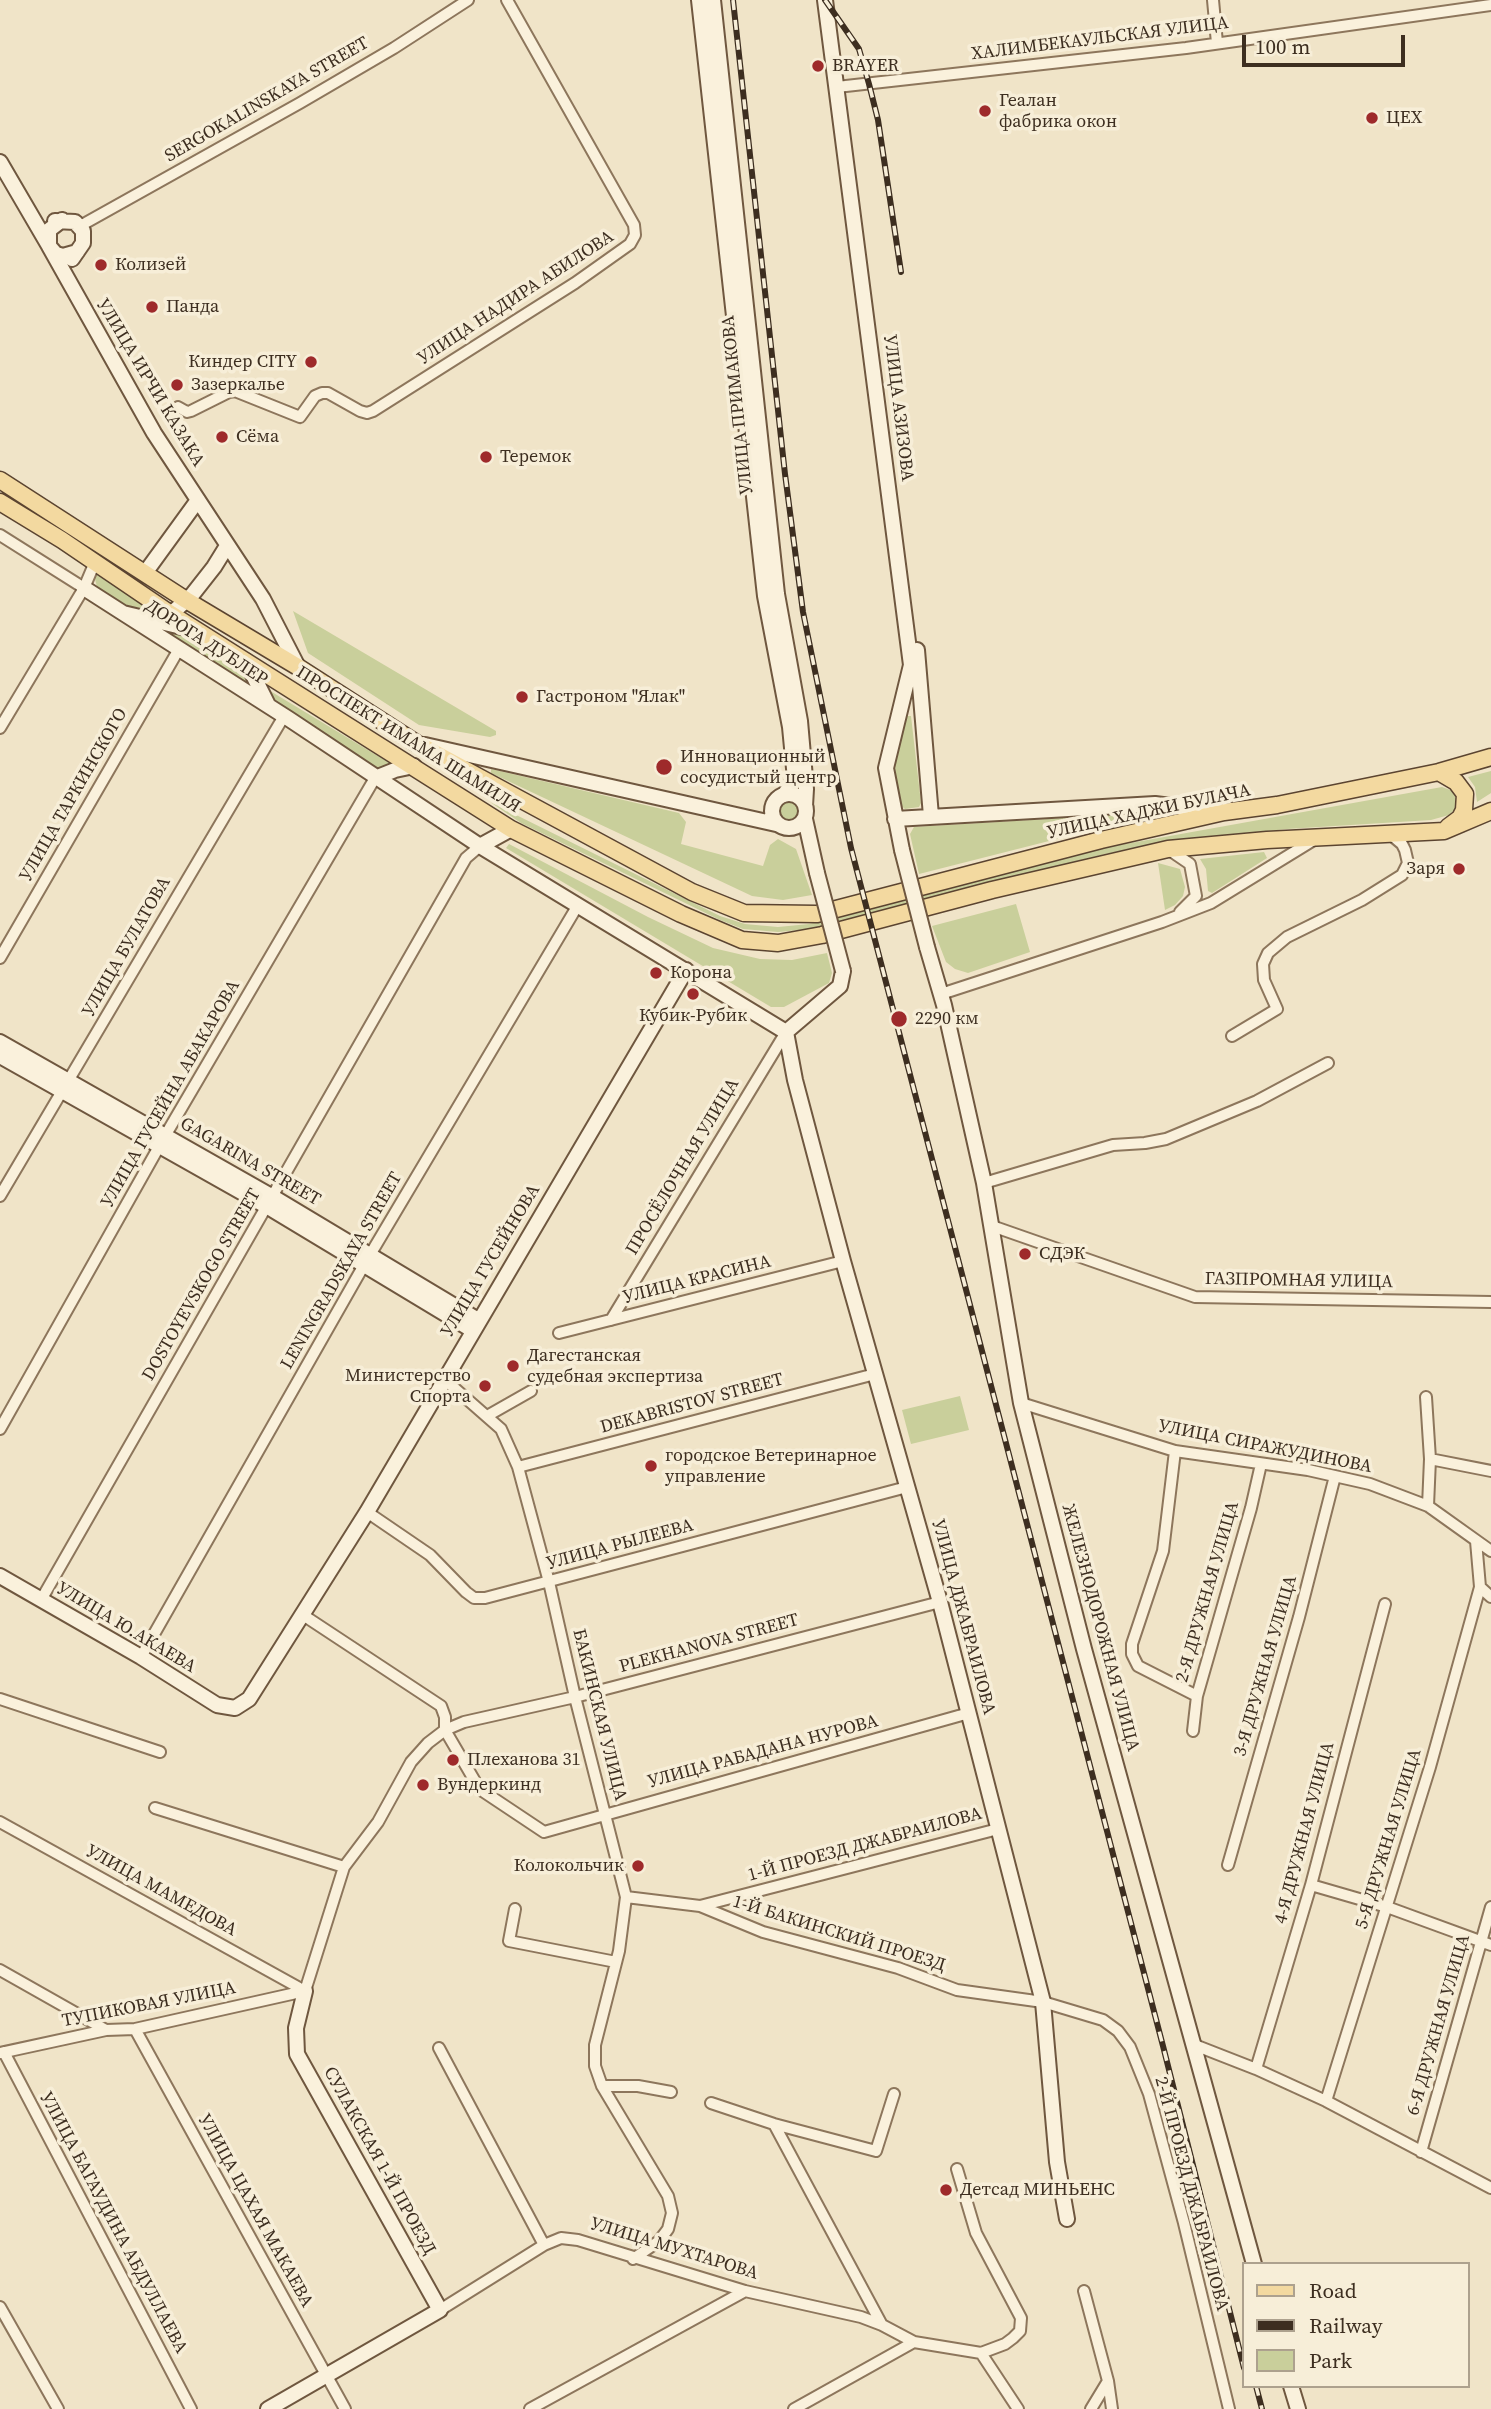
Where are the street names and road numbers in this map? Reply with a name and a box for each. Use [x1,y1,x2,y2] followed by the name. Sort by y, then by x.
[970,12,1230,66] street label: ХАЛИМБЕКАУЛЬСКАЯ УЛИЦА
[161,33,373,167] street label: SERGOKALINSKAYA STREET
[414,226,618,370] street label: УЛИЦА НАДИРА АБИЛОВА
[91,295,209,471] street label: УЛИЦА ИРЧИ КАЗАКА
[718,314,758,496] street label: УЛИЦА ПРИМАКОВА
[878,333,918,483] street label: УЛИЦА АЗИЗОВА
[141,595,271,691] street label: ДОРОГА ДУБЛЕР
[292,662,524,818] street label: ПРОСПЕКТ ИМАМА ШАМИЛЯ
[16,704,132,886] street label: УЛИЦА ТАРКИНСКОГО
[1045,780,1253,844] street label: УЛИЦА ХАДЖИ БУЛАЧА
[78,873,176,1021] street label: УЛИЦА БУЛАТОВА
[97,976,245,1212] street label: УЛИЦА ГУСЕЙНА АБАКАРОВА
[622,1075,744,1259] street label: ПРОСЁЛОЧНАЯ УЛИЦА
[176,1113,324,1211] street label: GAGARINA STREET
[277,1169,407,1373] street label: LENINGRADSKAYA STREET
[437,1181,545,1341] street label: УЛИЦА ГУСЕЙНОВА
[138,1185,266,1385] street label: DOSTOYEVSKOGO STREET
[621,1251,773,1309] street label: УЛИЦА КРАСИНА
[1205,1269,1393,1293] street label: ГАЗПРОМНАЯ УЛИЦА
[598,1369,786,1439] street label: DEKABRISTOV STREET
[1156,1416,1374,1478] street label: УЛИЦА СИРАЖУДИНОВА
[1172,1499,1244,1685] street label: 2-Я ДРУЖНАЯ УЛИЦА
[1057,1502,1143,1754] street label: ЖЕЛЕЗНОДОРОЖНАЯ УЛИЦА
[544,1515,696,1575] street label: УЛИЦА РЫЛЕЕВА
[926,1517,1000,1717] street label: УЛИЦА ДЖАБРАИЛОВА
[1230,1573,1302,1759] street label: 3-Я ДРУЖНАЯ УЛИЦА
[52,1578,200,1678] street label: УЛИЦА Ю.АКАЕВА
[617,1610,801,1678] street label: PLEKHANOVA STREET
[567,1627,631,1803] street label: БАКИНСКАЯ УЛИЦА
[645,1711,881,1793] street label: УЛИЦА РАБАДАНА НУРОВА
[1270,1740,1340,1926] street label: 4-Я ДРУЖНАЯ УЛИЦА
[1351,1746,1427,1932] street label: 5-Я ДРУЖНАЯ УЛИЦА
[746,1803,984,1887] street label: 1-Й ПРОЕЗД ДЖАБРАИЛОВА
[82,1840,240,1942] street label: УЛИЦА МАМЕДОВА
[730,1891,948,1977] street label: 1-Й БАКИНСКИЙ ПРОЕЗД
[1403,1932,1475,2118] street label: 6-Я ДРУЖНАЯ УЛИЦА
[60,1978,238,2032] street label: ТУПИКОВАЯ УЛИЦА
[318,2063,440,2259] street label: СУЛАКСКАЯ 1-Й ПРОЕЗД
[1149,2075,1233,2313] street label: 2-Й ПРОЕЗД ДЖАБРАИЛОВА
[35,2088,191,2358] street label: УЛИЦА БАГАУДИНА АБДУЛЛАЕВА
[193,2111,317,2311] street label: УЛИЦА ЦАХАЯ МАКАЕВА
[587,2213,761,2285] street label: УЛИЦА МУХТАРОВА

